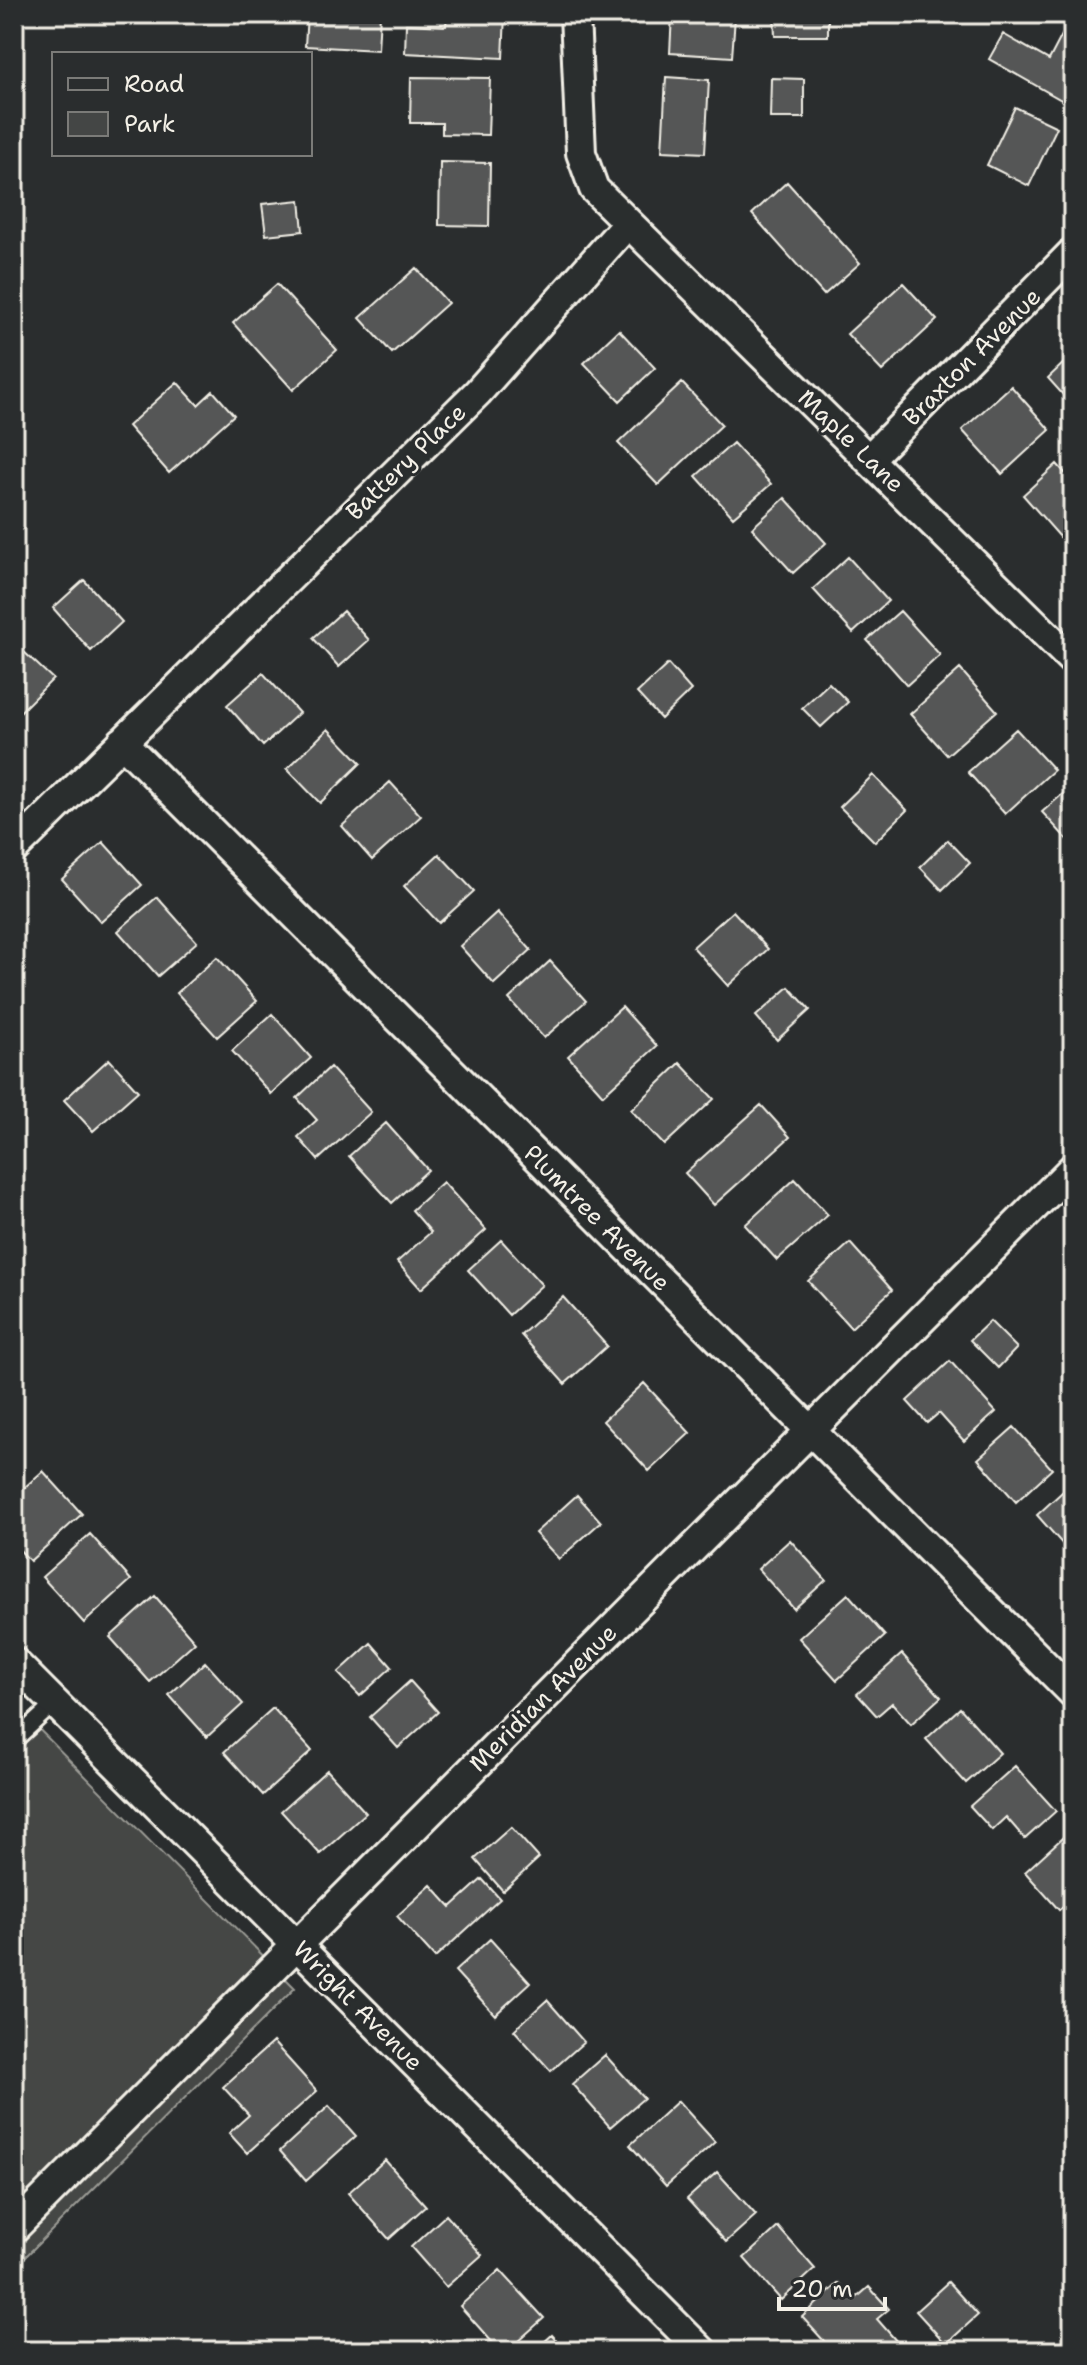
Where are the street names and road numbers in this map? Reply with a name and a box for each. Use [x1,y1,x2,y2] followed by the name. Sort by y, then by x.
[896,281,1048,433] street label: Braxton Avenue
[791,382,911,500] street label: Maple Lane
[339,397,473,527] street label: Battery Place
[517,1138,677,1298] street label: Plumtree Avenue
[462,1617,624,1779] street label: Meridian Avenue
[286,1934,430,2078] street label: Wright Avenue

